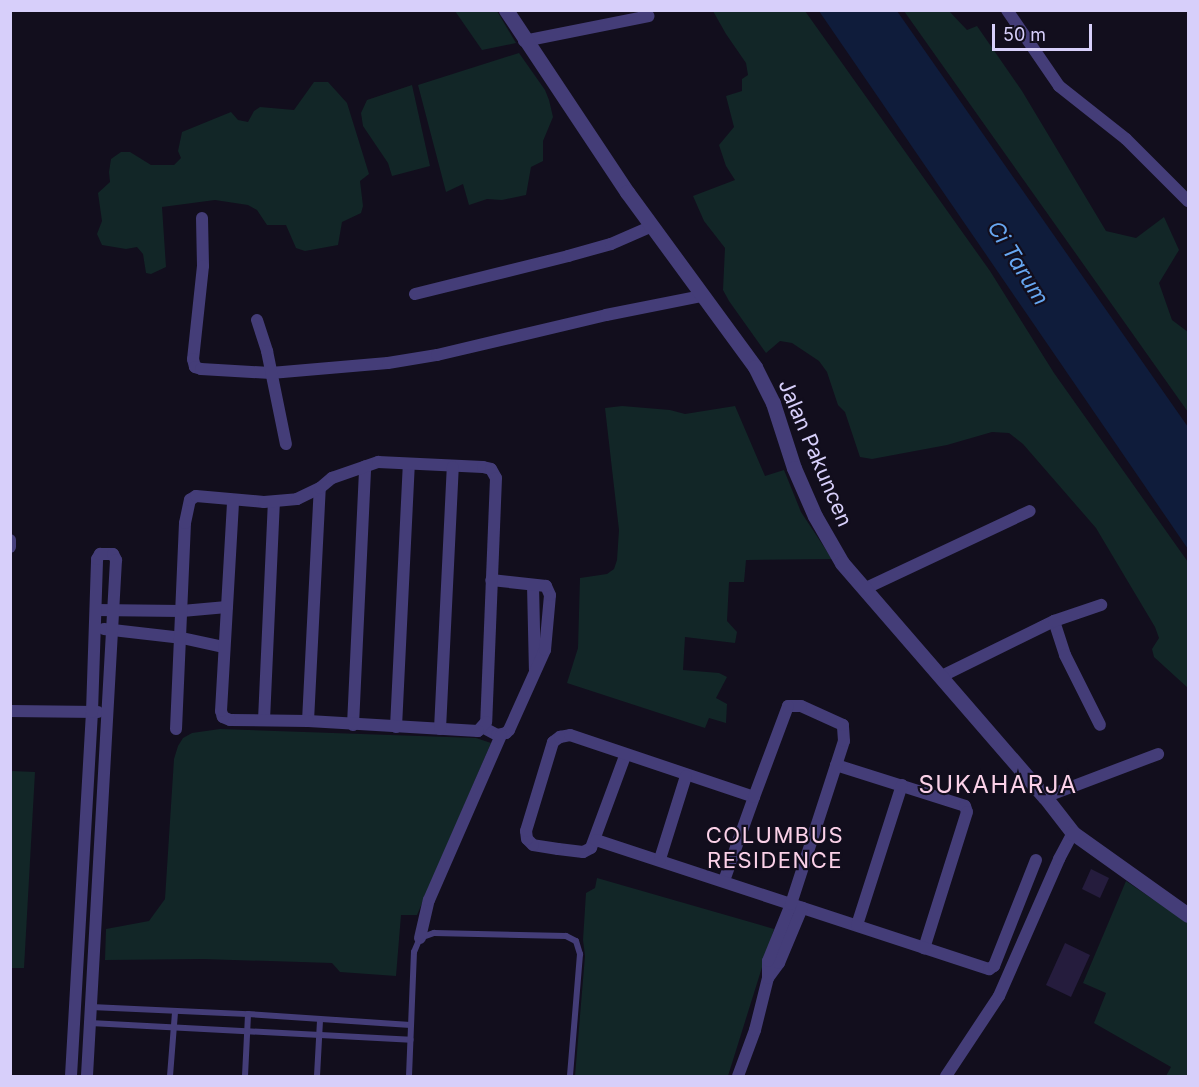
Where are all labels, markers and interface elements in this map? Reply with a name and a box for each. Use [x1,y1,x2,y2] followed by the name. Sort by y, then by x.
[995,12,1096,50] scale bar
[1003,24,1046,45] text: 50 m
[982,216,1054,310] water label: Ci Tarum
[773,376,857,530] street label: Jalan Pakuncen
[918,771,1078,799] district label: SUKAHARJA
[706,822,844,873] district label: COLUMBUS RESIDENCE

